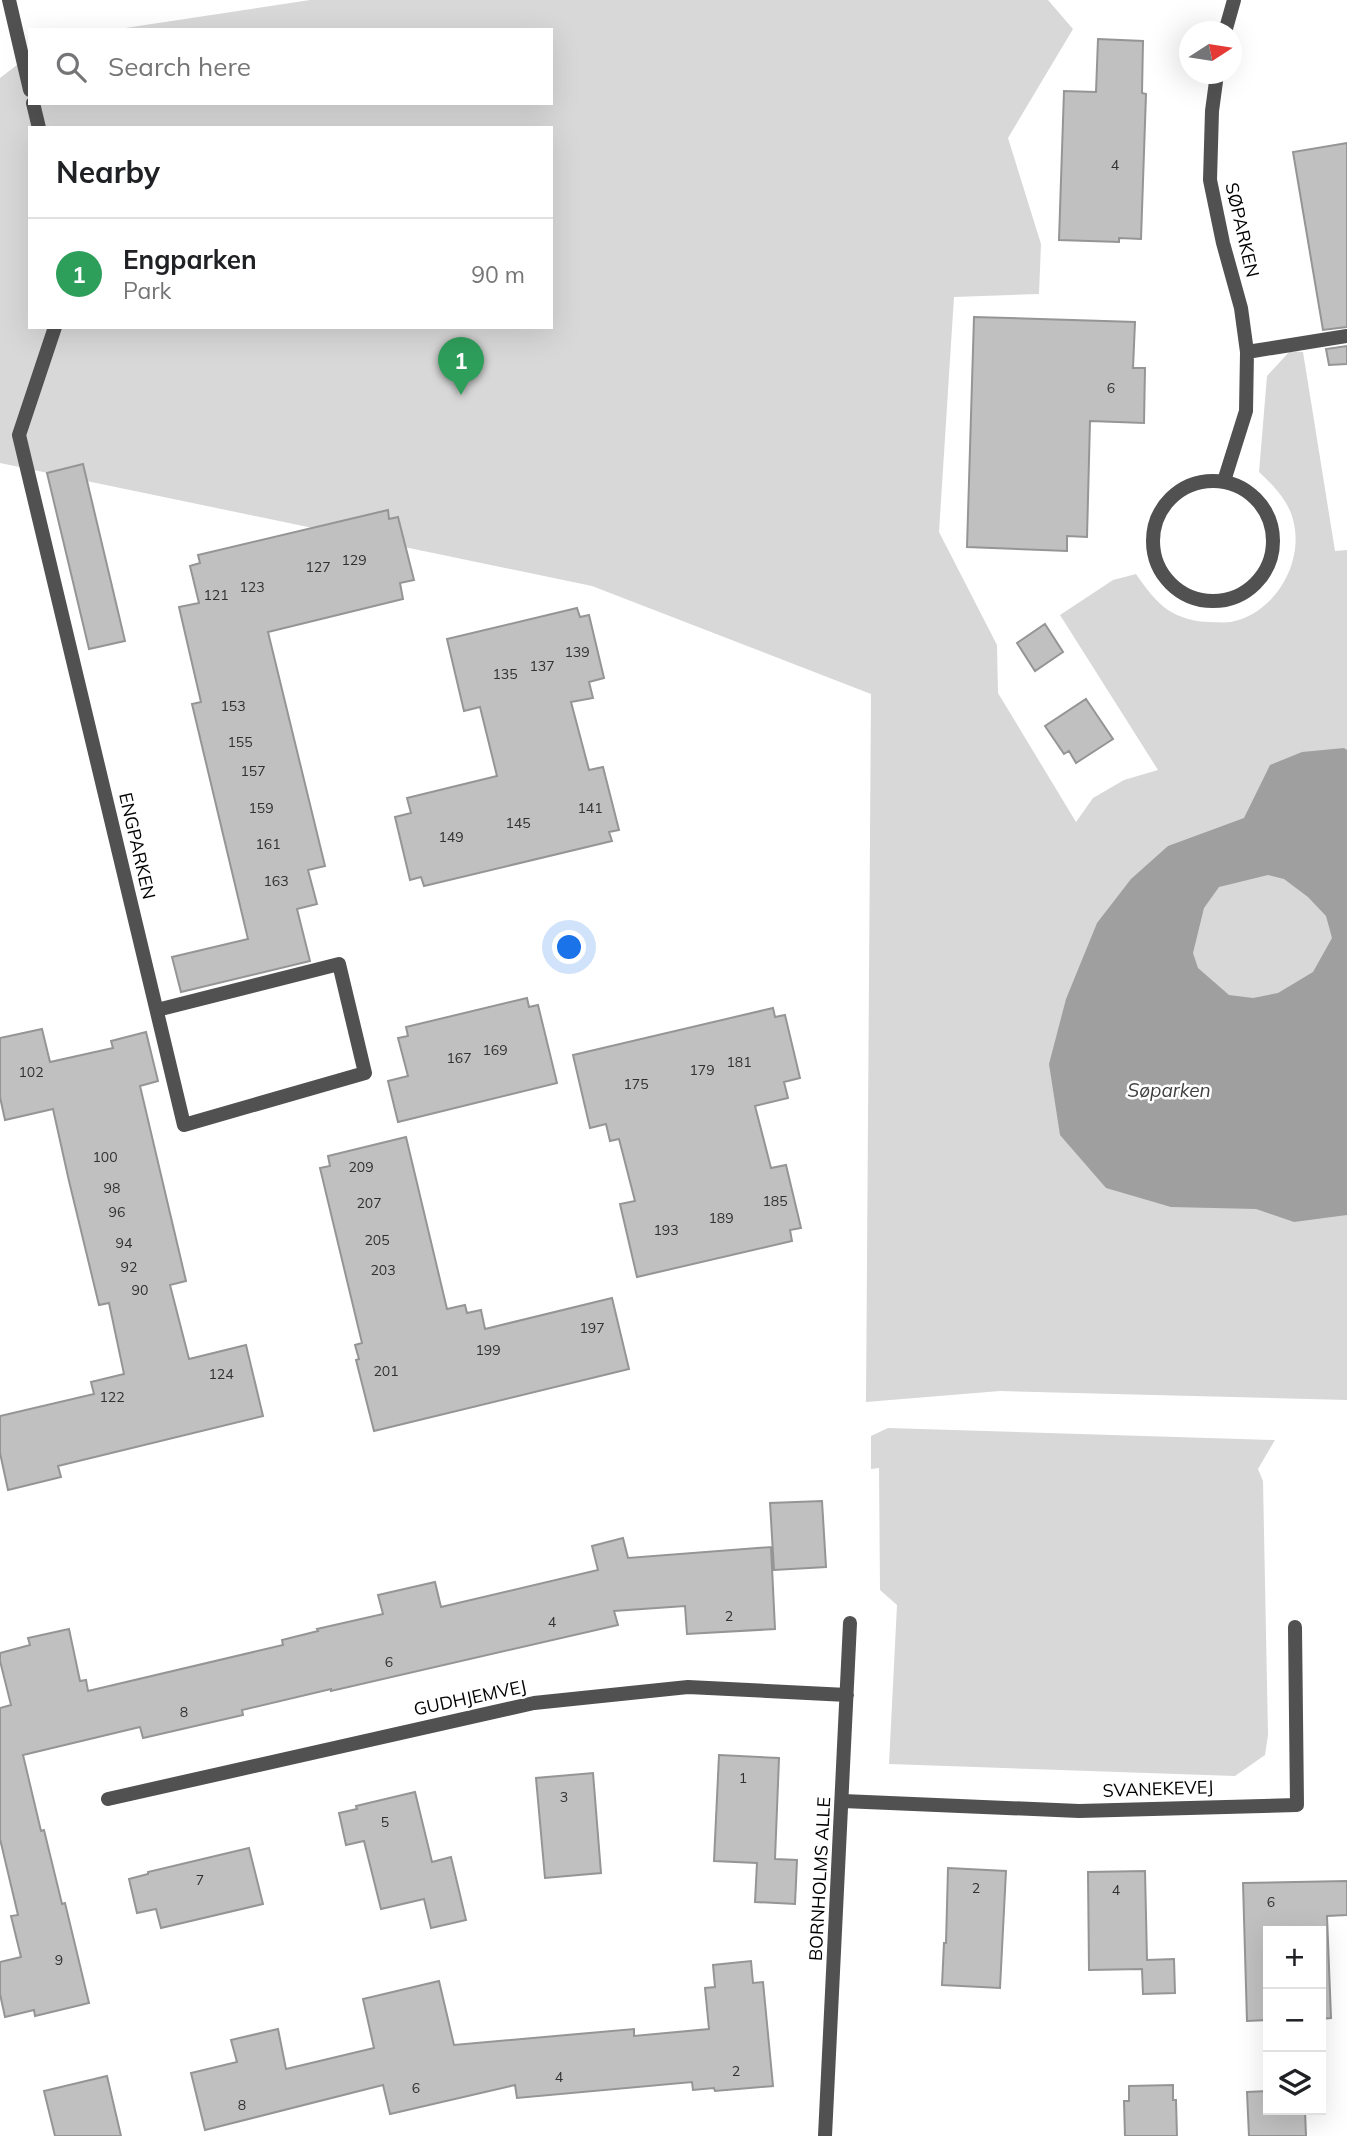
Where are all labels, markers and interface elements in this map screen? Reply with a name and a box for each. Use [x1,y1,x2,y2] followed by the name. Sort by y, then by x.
[1179,21,1242,84] north arrow
[28,28,553,105] search box
[52,48,90,86] icon: search
[108,50,251,83] text: Search here
[56,153,160,191] text: Nearby
[1111,156,1120,174] house number: 4
[1220,180,1265,280] street label: SØPARKEN
[123,243,257,276] text: Engparken
[72,260,86,289] text: 1
[471,260,525,289] text: 90 m
[123,276,171,305] text: Park
[438,337,484,395] pin: 1
[1107,379,1115,397] house number: 6
[341,551,367,569] house number: 129
[305,558,331,576] house number: 127
[239,578,265,596] house number: 123
[203,586,229,604] house number: 121
[564,643,590,661] house number: 139
[529,657,555,675] house number: 137
[492,665,518,683] house number: 135
[220,697,246,715] house number: 153
[227,733,253,751] house number: 155
[240,762,266,780] house number: 157
[114,790,161,901] street label: ENGPARKEN
[248,799,274,817] house number: 159
[577,799,603,817] house number: 141
[505,814,531,832] house number: 145
[438,828,464,846] house number: 149
[255,835,281,853] house number: 161
[263,872,289,890] house number: 163
[552,930,586,964] your location
[482,1041,508,1059] house number: 169
[446,1049,472,1067] house number: 167
[726,1053,752,1071] house number: 181
[689,1061,715,1079] house number: 179
[18,1063,44,1081] house number: 102
[623,1075,649,1093] house number: 175
[1127,1078,1211,1102] water label: Søparken
[92,1148,118,1166] house number: 100
[348,1158,374,1176] house number: 209
[104,1179,120,1197] house number: 98
[762,1192,788,1210] house number: 185
[356,1194,382,1212] house number: 207
[109,1203,125,1221] house number: 96
[708,1209,734,1227] house number: 189
[653,1221,679,1239] house number: 193
[364,1231,390,1249] house number: 205
[116,1234,133,1252] house number: 94
[121,1258,137,1276] house number: 92
[370,1261,396,1279] house number: 203
[132,1281,148,1299] house number: 90
[579,1319,605,1337] house number: 197
[475,1341,501,1359] house number: 199
[373,1362,399,1380] house number: 201
[208,1365,234,1383] house number: 124
[99,1388,125,1406] house number: 122
[725,1607,733,1625] house number: 2
[548,1613,557,1631] house number: 4
[385,1653,393,1671] house number: 6
[411,1674,528,1721] street label: GUDHJEMVEJ
[180,1703,188,1721] house number: 8
[739,1769,747,1787] house number: 1
[1102,1775,1214,1802] street label: SVANEKEVEJ
[560,1788,568,1806] house number: 3
[804,1796,835,1962] street label: BORNHOLMS ALLE
[381,1813,389,1831] house number: 5
[196,1871,204,1889] house number: 7
[972,1879,980,1897] house number: 2
[1112,1881,1121,1899] house number: 4
[1267,1893,1275,1911] house number: 6
[1263,1926,1326,2115] map controls
[1263,1926,1326,1989] button: +
[55,1951,63,1969] house number: 9
[1263,1989,1326,2052] button: −
[1263,2052,1326,2115] button: layers
[732,2062,740,2080] house number: 2
[555,2068,564,2086] house number: 4
[412,2079,420,2097] house number: 6
[238,2096,246,2114] house number: 8

